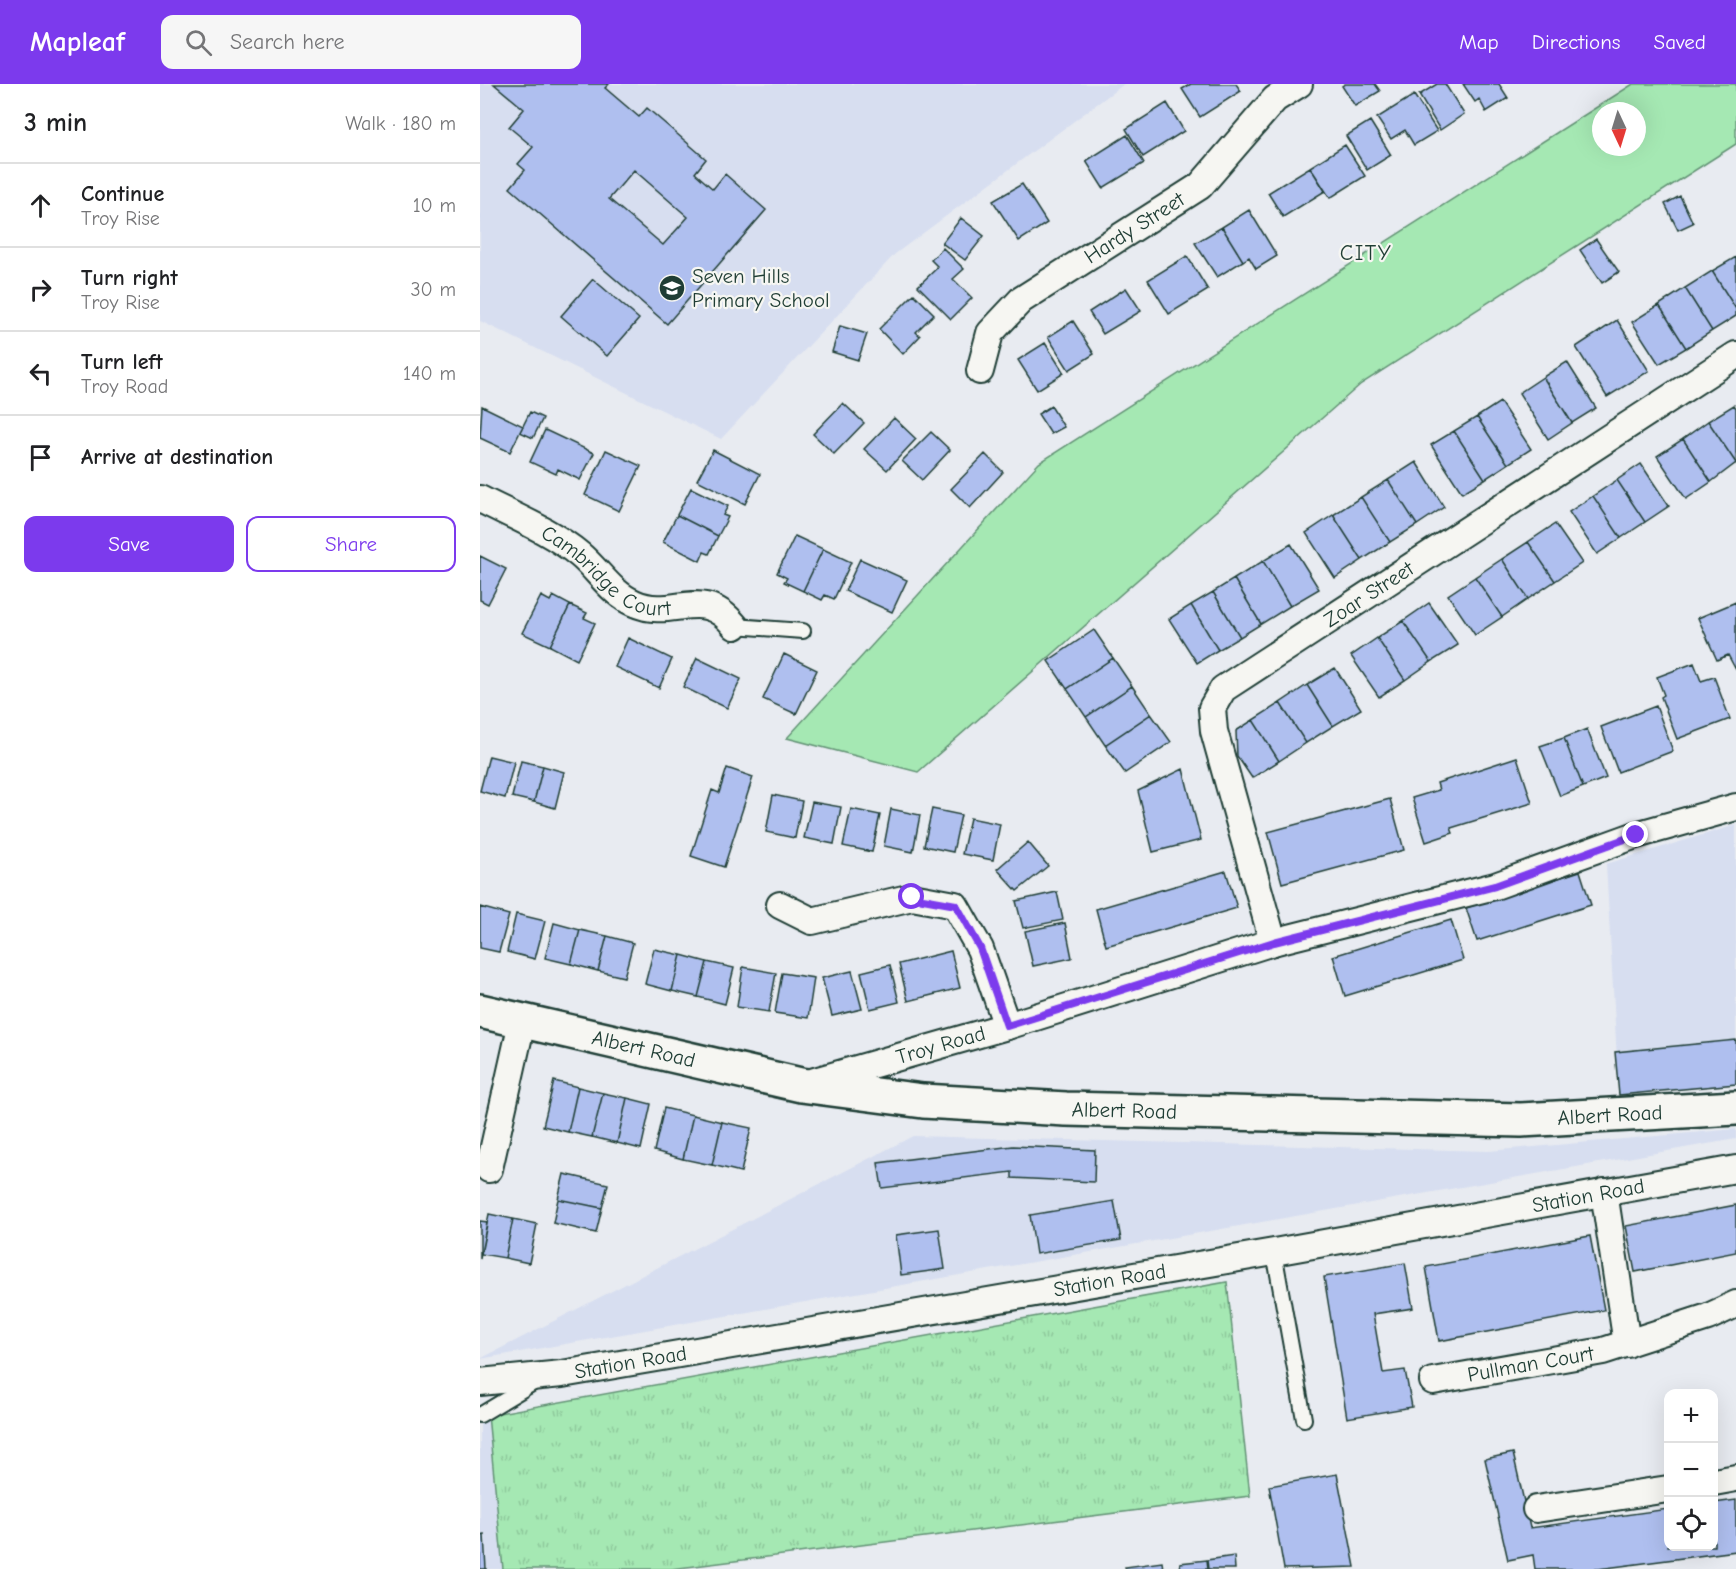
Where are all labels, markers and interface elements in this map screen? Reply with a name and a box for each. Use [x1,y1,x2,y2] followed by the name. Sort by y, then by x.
[161,15,581,69] search box
[30,26,125,58] text: Mapleaf
[182,26,215,59] icon: search
[230,29,344,55] text: Search here
[1459,30,1499,54] text: Map
[1532,30,1621,54] text: Directions
[1654,30,1706,54] text: Saved
[1592,102,1646,156] north arrow
[24,108,87,138] text: 3 min
[345,112,456,135] text: Walk · 180 m
[81,181,164,207] text: Continue
[1080,187,1190,269] street label: Hardy Street
[24,189,57,222] icon: ahead
[413,194,456,217] text: 10 m
[81,207,160,230] text: Troy Rise
[1340,240,1392,266] district label: CITY
[692,264,830,312] place label: Seven Hills Primary School
[81,265,178,291] text: Turn right
[24,273,57,306] icon: right
[657,273,687,303] school or university icon: Seven Hills Primary School
[410,278,456,301] text: 30 m
[81,291,160,314] text: Troy Rise
[81,349,163,375] text: Turn left
[24,357,57,390] icon: left
[403,362,456,385] text: 140 m
[81,375,168,398] text: Troy Road
[24,441,57,474] icon: arrive
[81,444,273,470] text: Arrive at destination
[24,516,234,572] button: Save
[246,516,456,572] button: Share
[537,520,673,620] street label: Cambridge Court
[1319,556,1419,632] street label: Zoar Street
[1622,821,1648,847] route end
[898,883,924,909] route start
[893,1021,988,1069] street label: Troy Road
[590,1025,698,1072] street label: Albert Road
[1071,1097,1177,1124] street label: Albert Road
[1557,1100,1663,1130] street label: Albert Road
[1530,1174,1646,1217] street label: Station Road
[1052,1259,1168,1302] street label: Station Road
[573,1341,689,1384] street label: Station Road
[1466,1341,1596,1387] street label: Pullman Court
[1664,1389,1718,1551] map controls
[1664,1389,1718,1443] button: +
[1664,1443,1718,1497] button: −
[1664,1497,1718,1551] button: locate

